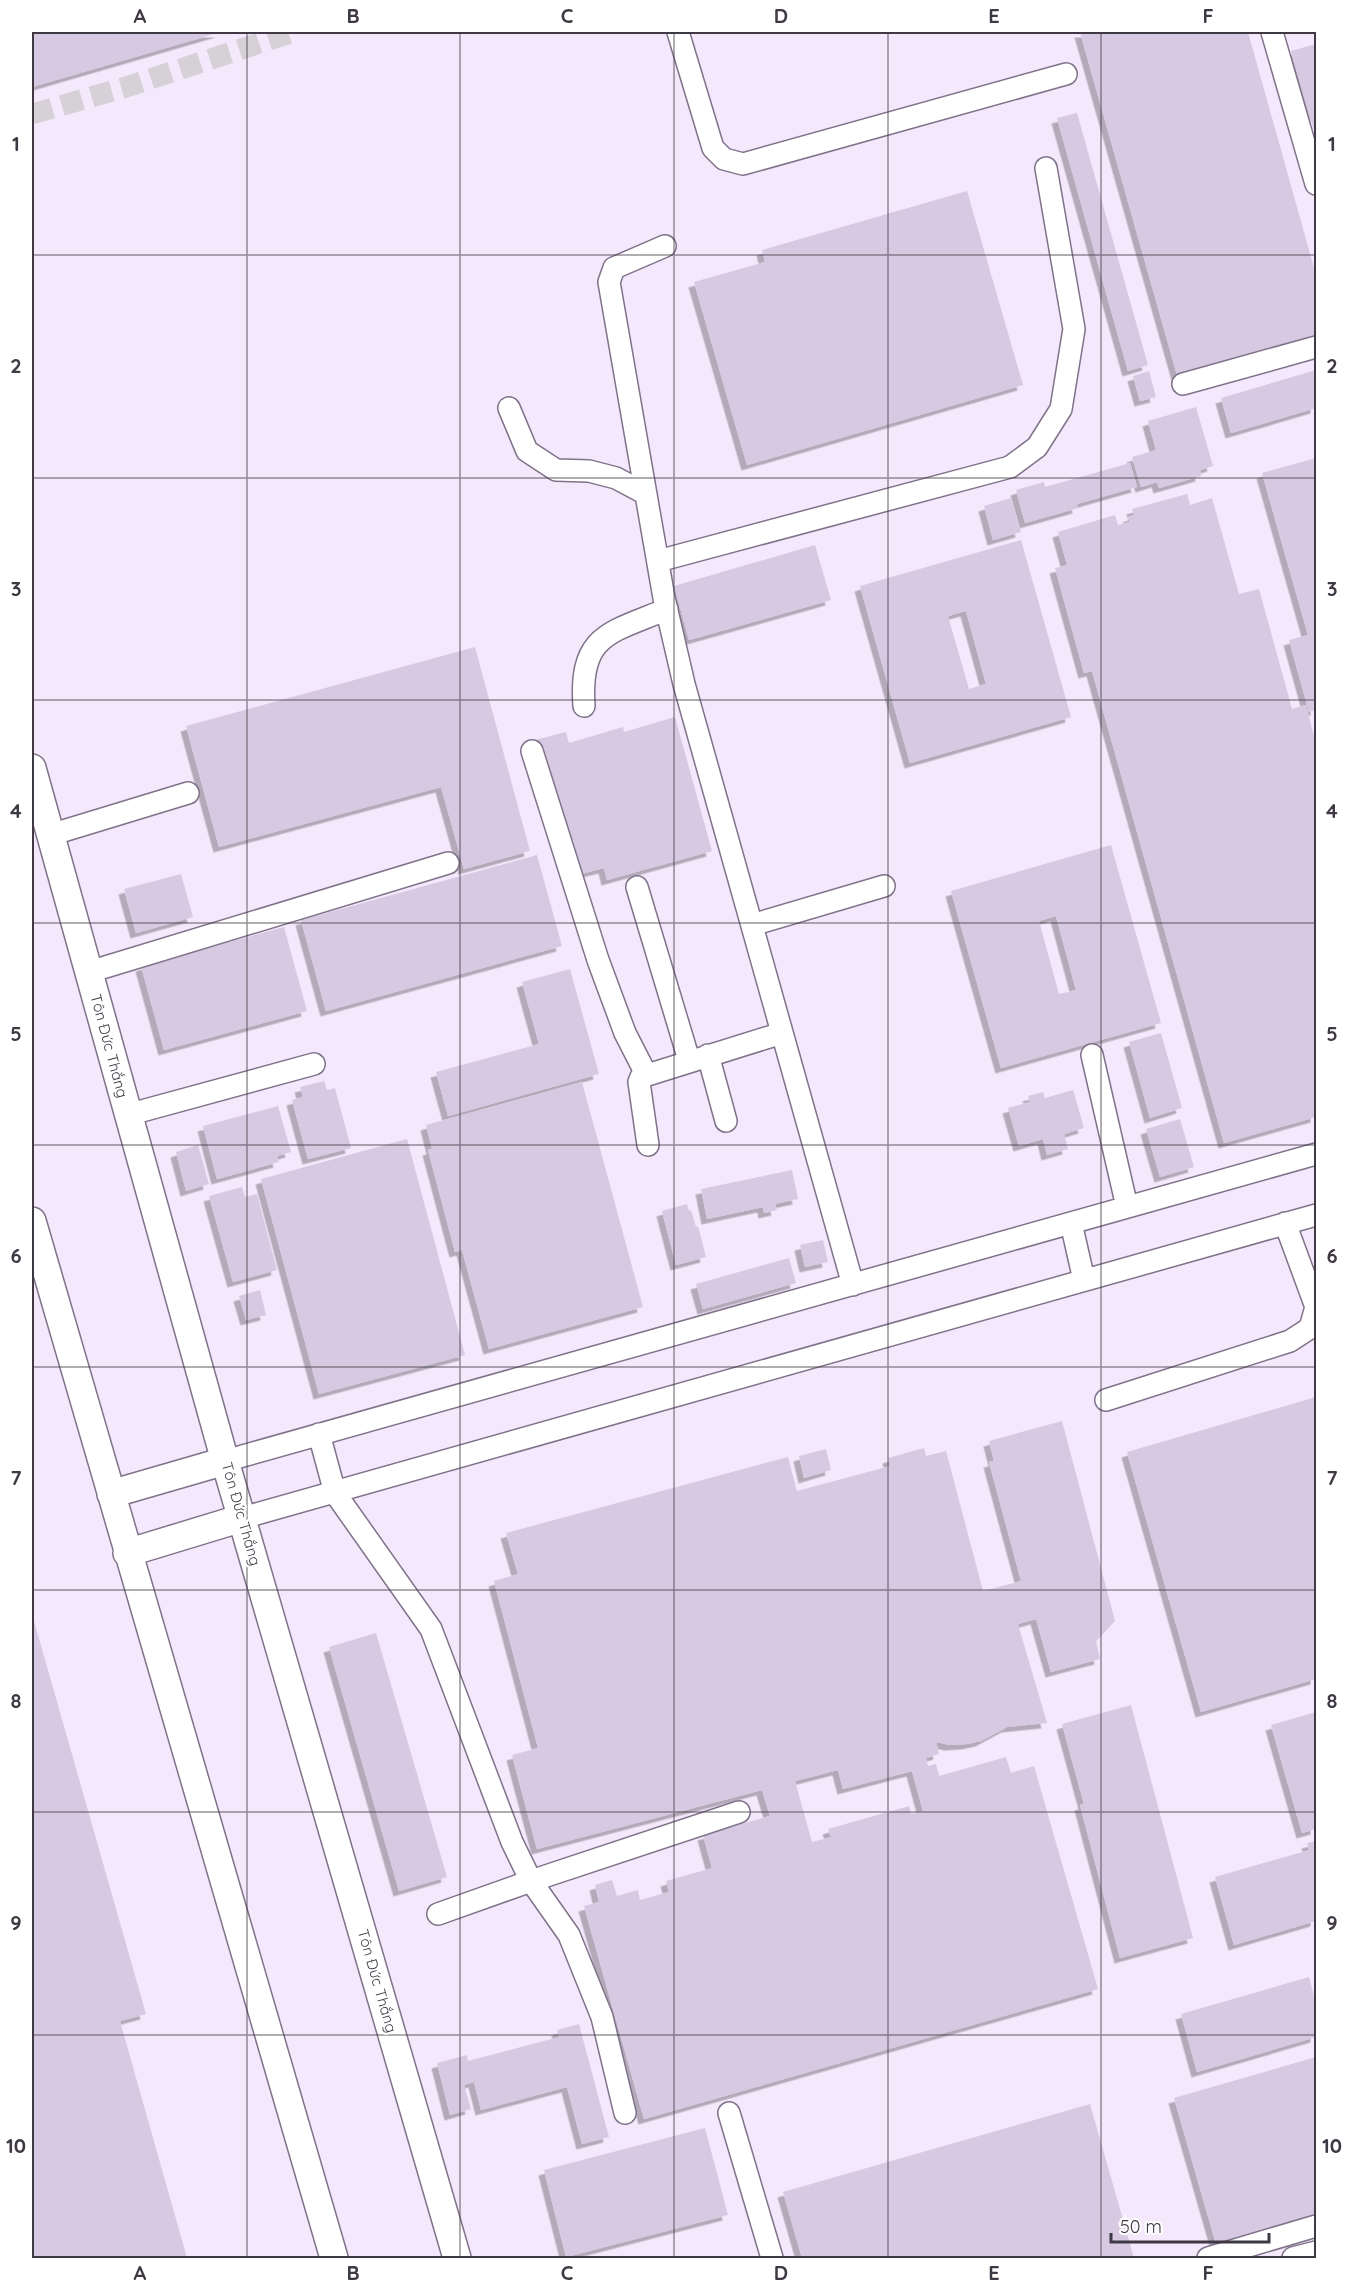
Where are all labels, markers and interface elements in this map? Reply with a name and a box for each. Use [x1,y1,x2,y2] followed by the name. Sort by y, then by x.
[134,3,147,28] text: A
[346,3,360,28] text: B
[561,3,574,28] text: C
[774,3,788,28] text: D
[988,3,1000,28] text: E
[1202,3,1214,28] text: F
[12,131,20,156] text: 1
[1328,131,1336,156] text: 1
[10,353,22,378] text: 2
[1326,353,1338,378] text: 2
[11,576,21,601] text: 3
[1327,576,1337,601] text: 3
[10,798,22,823] text: 4
[1326,798,1338,823] text: 4
[86,992,132,1100] street label: Tôn Đức Thắng
[10,1021,22,1046] text: 5
[1326,1021,1338,1046] text: 5
[10,1243,22,1268] text: 6
[1326,1243,1338,1268] text: 6
[218,1460,265,1568] street label: Tôn Đức Thắng
[11,1465,22,1490] text: 7
[1327,1465,1338,1490] text: 7
[11,1688,22,1713] text: 8
[1327,1688,1338,1713] text: 8
[10,1910,22,1935] text: 9
[1326,1910,1338,1935] text: 9
[354,1927,401,2035] street label: Tôn Đức Thắng
[6,2133,26,2158] text: 10
[1322,2133,1342,2158] text: 10
[1111,2206,1268,2244] scale bar
[1120,2215,1162,2238] text: 50 m
[134,2260,147,2285] text: A
[346,2260,360,2285] text: B
[561,2260,574,2285] text: C
[774,2260,788,2285] text: D
[988,2260,1000,2285] text: E
[1202,2260,1214,2285] text: F

